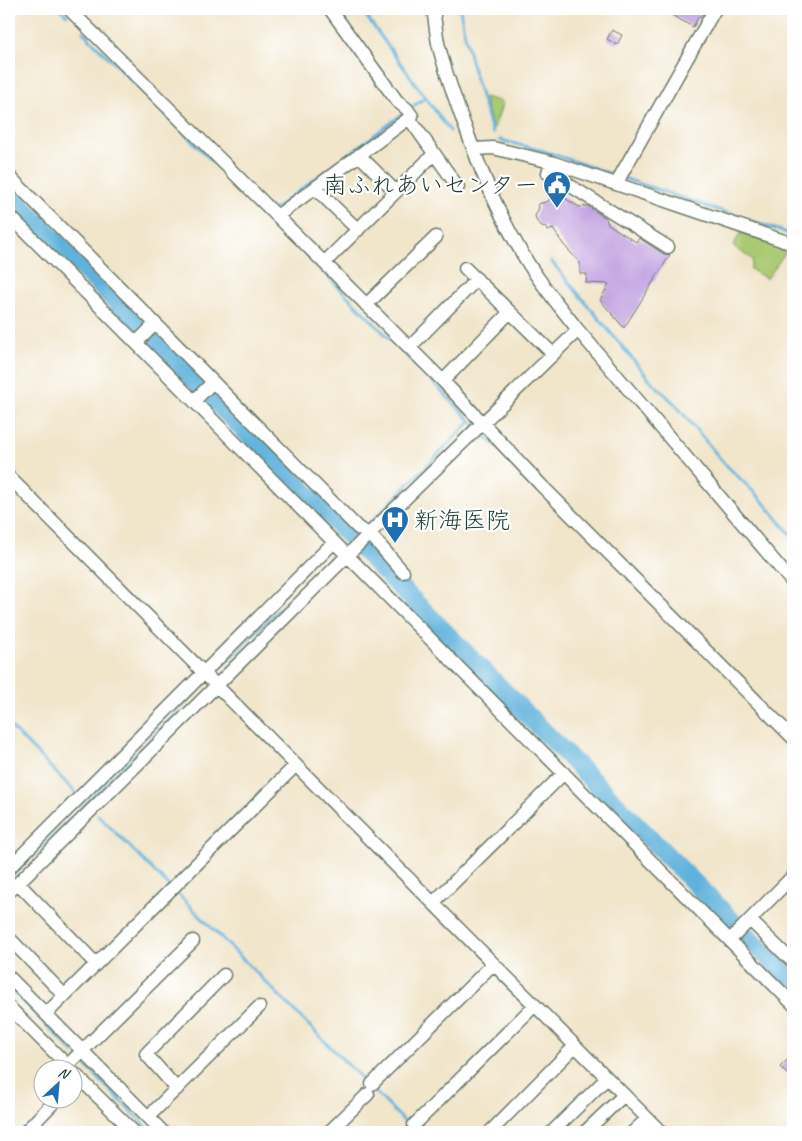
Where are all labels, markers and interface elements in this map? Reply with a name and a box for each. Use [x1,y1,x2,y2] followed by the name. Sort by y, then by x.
[323,170,538,200] place label: 南ふれあいセンター
[542,170,572,209] public building icon: 南ふれあいセンター
[380,505,410,544] hospital icon: 新海医院
[414,505,510,535] place label: 新海医院
[32,1058,82,1108] north arrow
[56,1063,73,1083] text: N

